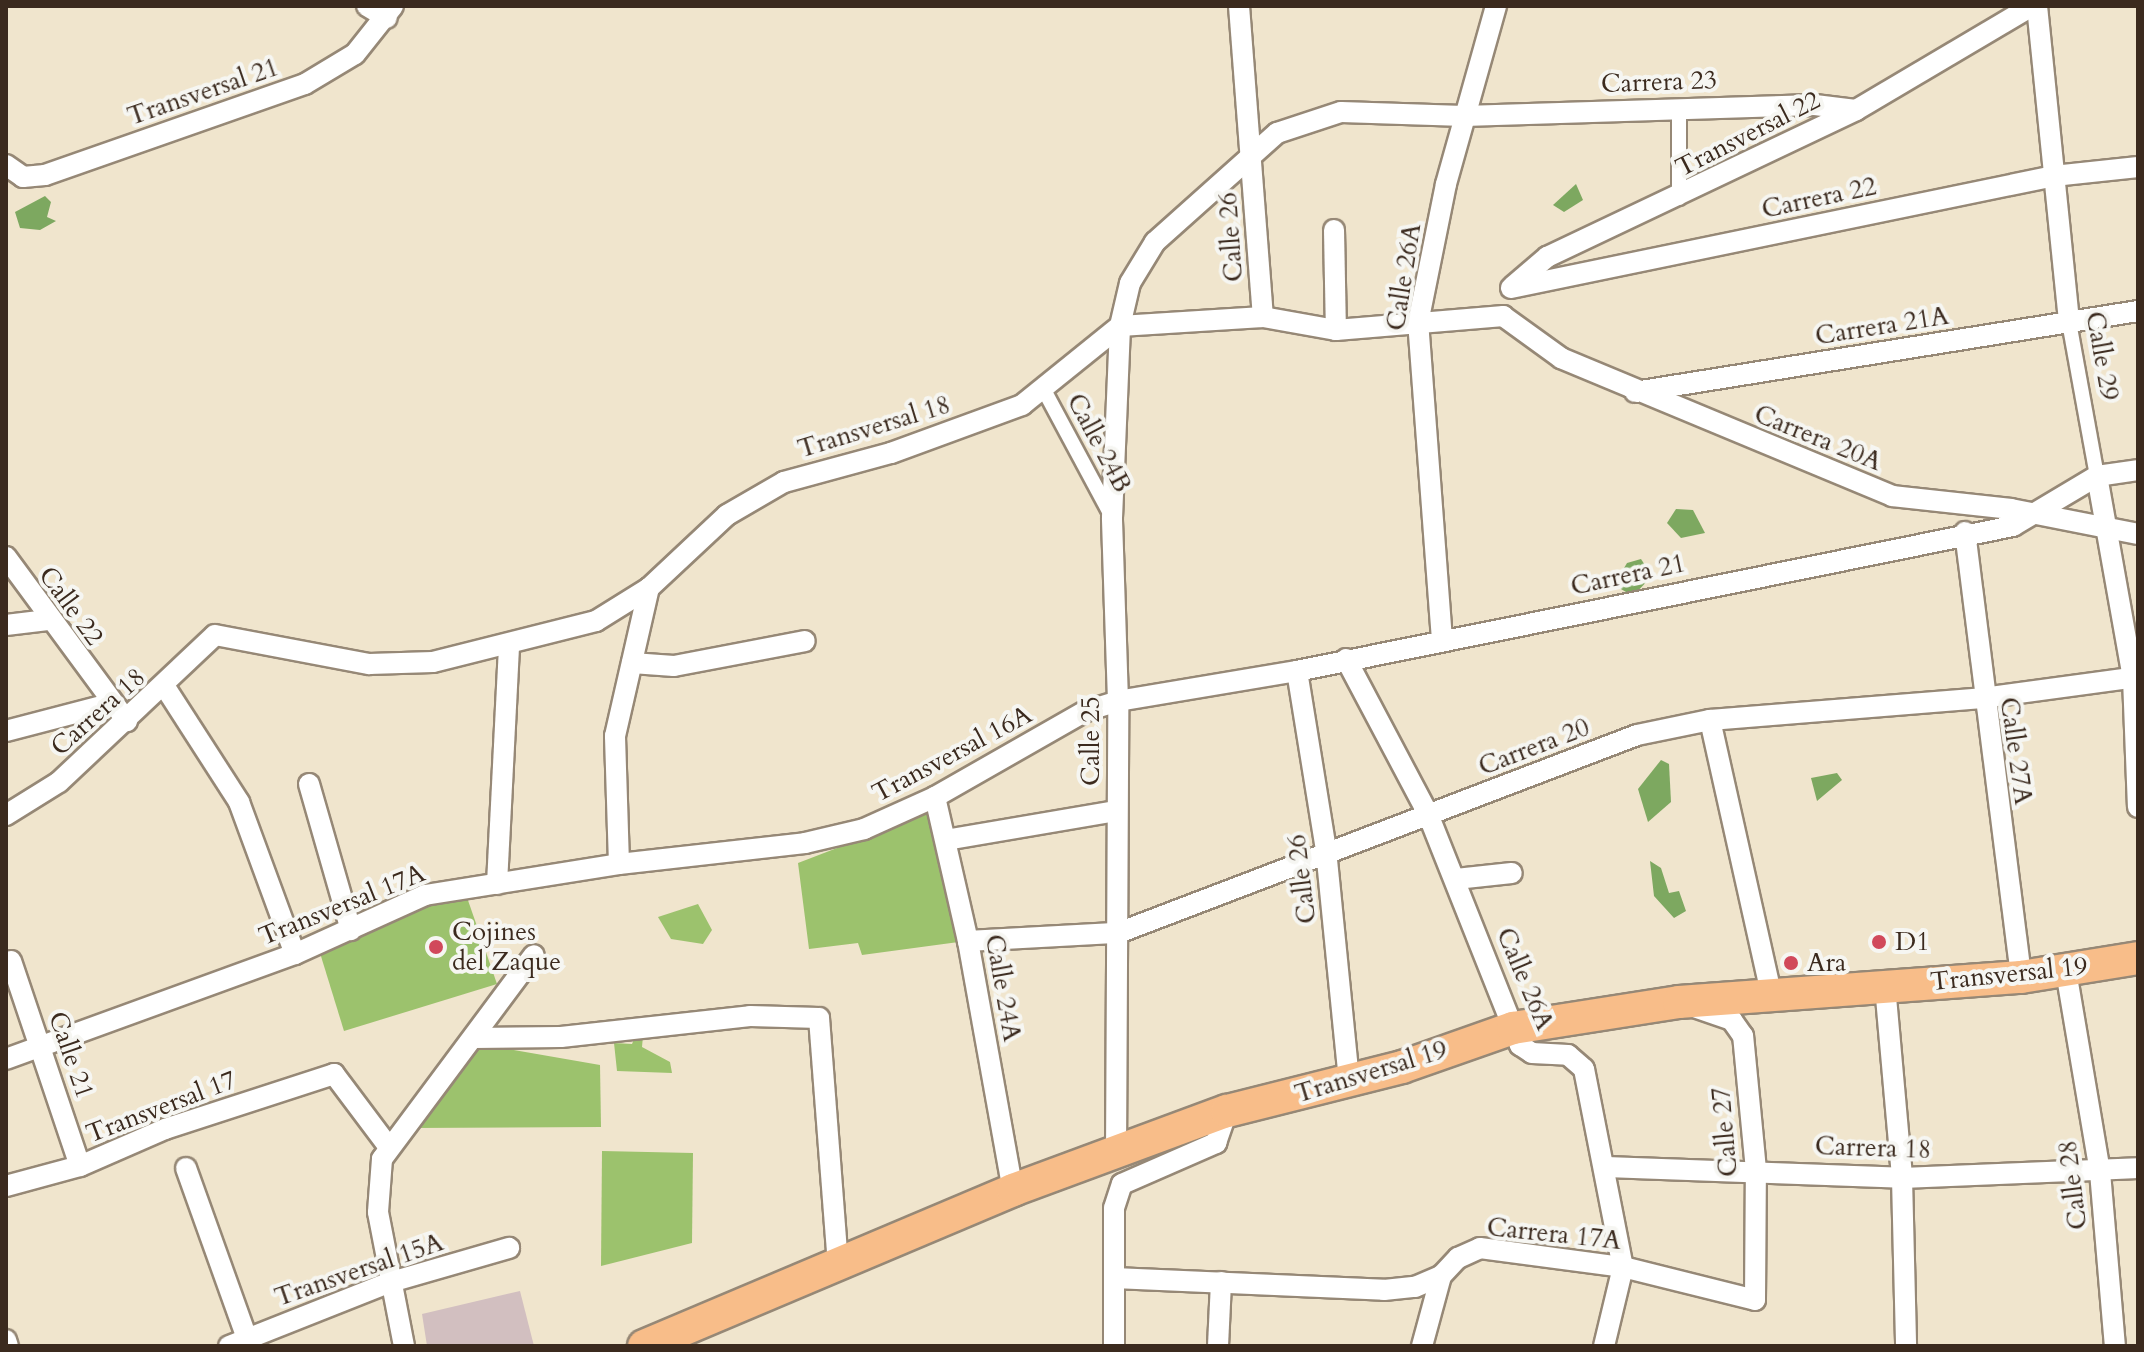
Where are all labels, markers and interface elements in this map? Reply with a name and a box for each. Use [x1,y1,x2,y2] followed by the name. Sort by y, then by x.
[123,52,283,132] street label: Transversal 21
[1600,64,1718,100] street label: Carrera 23
[1671,84,1825,184] street label: Transversal 22
[1759,171,1879,225] street label: Carrera 22
[1212,191,1250,283] street label: Calle 26
[1380,221,1428,333] street label: Calle 26A
[1813,300,1951,352] street label: Carrera 21A
[2079,309,2125,403] street label: Calle 29
[1060,388,1138,498] street label: Calle 24B
[794,389,954,465] street label: Transversal 18
[1750,398,1886,478] street label: Carrera 20A
[1568,548,1688,602] street label: Carrera 21
[32,561,110,651] street label: Calle 22
[44,662,152,762] street label: Carrera 18
[1993,695,2039,807] street label: Calle 27A
[1075,696,1107,786] street label: Calle 25
[867,699,1037,809] street label: Transversal 16A
[1474,712,1594,782] street label: Carrera 20
[1281,833,1323,925] street label: Calle 26
[254,858,430,952] street label: Transversal 17A
[452,916,561,978] place label: Cojines del Zaque
[1489,923,1561,1035] street label: Calle 26A
[1895,926,1929,958] place label: D1
[978,932,1028,1044] street label: Calle 24A
[1870,933,1888,951] marker: D1
[427,938,445,956] marker: Cojines del Zaque
[1807,947,1846,979] place label: Ara
[1929,950,2089,998] street label: Transversal 19
[1782,954,1800,972] marker: Ara
[42,1007,100,1103] street label: Calle 21
[1291,1034,1451,1110] street label: Transversal 19
[82,1064,240,1150] street label: Transversal 17
[1706,1086,1744,1178] street label: Calle 27
[1814,1130,1932,1166] street label: Carrera 18
[2052,1139,2094,1231] street label: Calle 28
[1485,1211,1623,1257] street label: Carrera 17A
[271,1227,447,1313] street label: Transversal 15A

